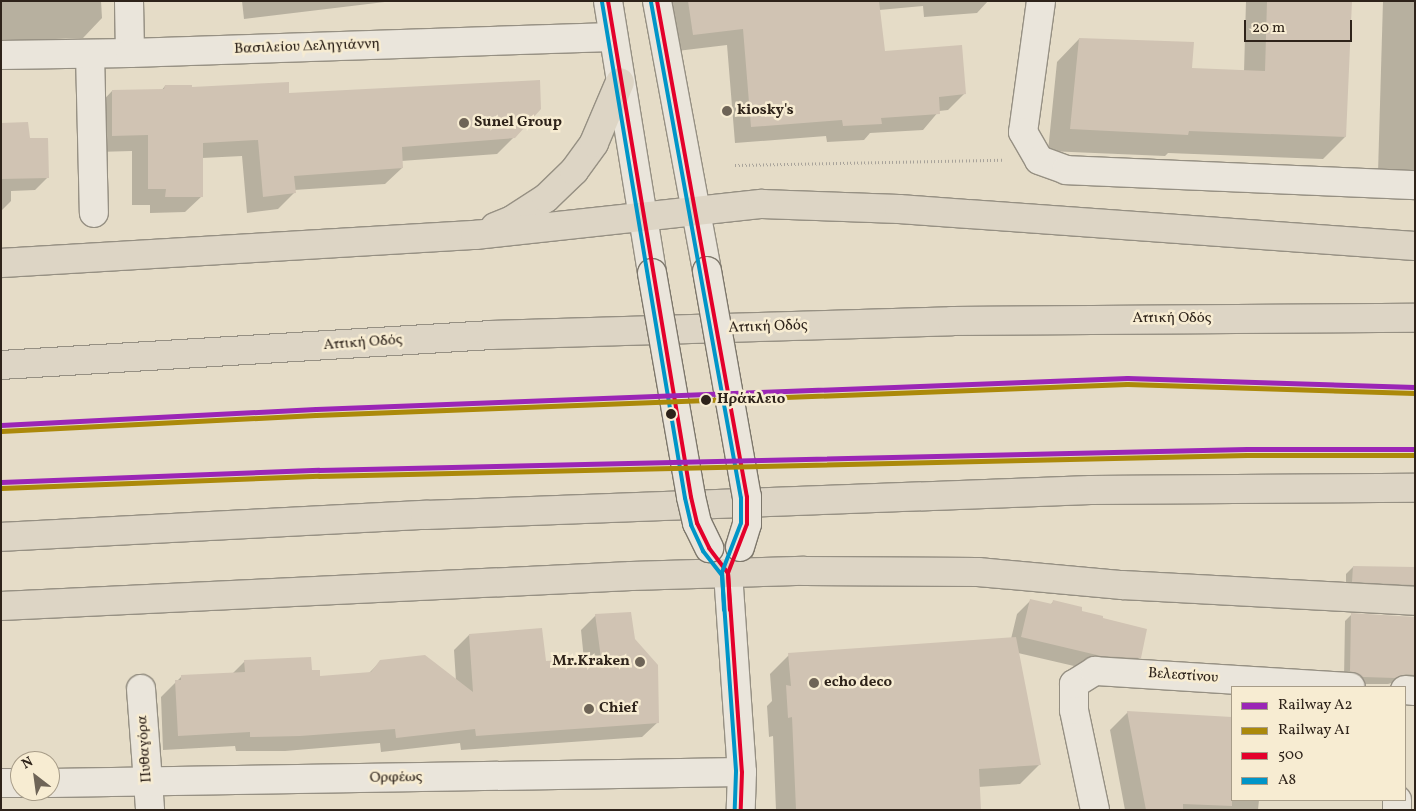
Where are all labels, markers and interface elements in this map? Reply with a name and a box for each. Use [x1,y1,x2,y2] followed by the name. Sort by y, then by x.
[1246,10,1354,42] scale bar
[1252,18,1285,39] text: 20 m
[234,35,380,59] street label: Βασιλείου Δεληγιάννη
[737,102,794,120] place label: kiosky's
[721,105,733,117] marker: kiosky's
[474,114,562,132] place label: Sunel Group
[458,117,470,129] marker: Sunel Group
[1132,310,1212,328] street label: Αττική Οδός
[728,317,808,337] street label: Αττική Οδός
[323,331,403,355] street label: Αττική Οδός
[717,391,785,409] place label: Ηράκλειο
[699,393,713,407] marker: Ηράκλειο
[666,409,676,419] unlabelled marker
[552,653,630,671] place label: Mr.Kraken
[634,656,646,668] marker: Mr.Kraken
[1147,665,1219,687] street label: Βελεστίνου
[824,674,892,692] place label: echo deco
[808,677,820,689] marker: echo deco
[1231,686,1406,801] legend
[1278,695,1353,716] text: Railway A2
[599,700,637,718] place label: Chief
[583,703,595,715] marker: Chief
[134,715,156,783] street label: Πυθαγόρα
[1278,720,1350,741] text: Railway A1
[1278,745,1303,766] text: 500
[10,751,60,801] north arrow
[19,753,37,774] text: N
[369,769,423,787] street label: Ορφέως
[1278,770,1296,791] text: A8

